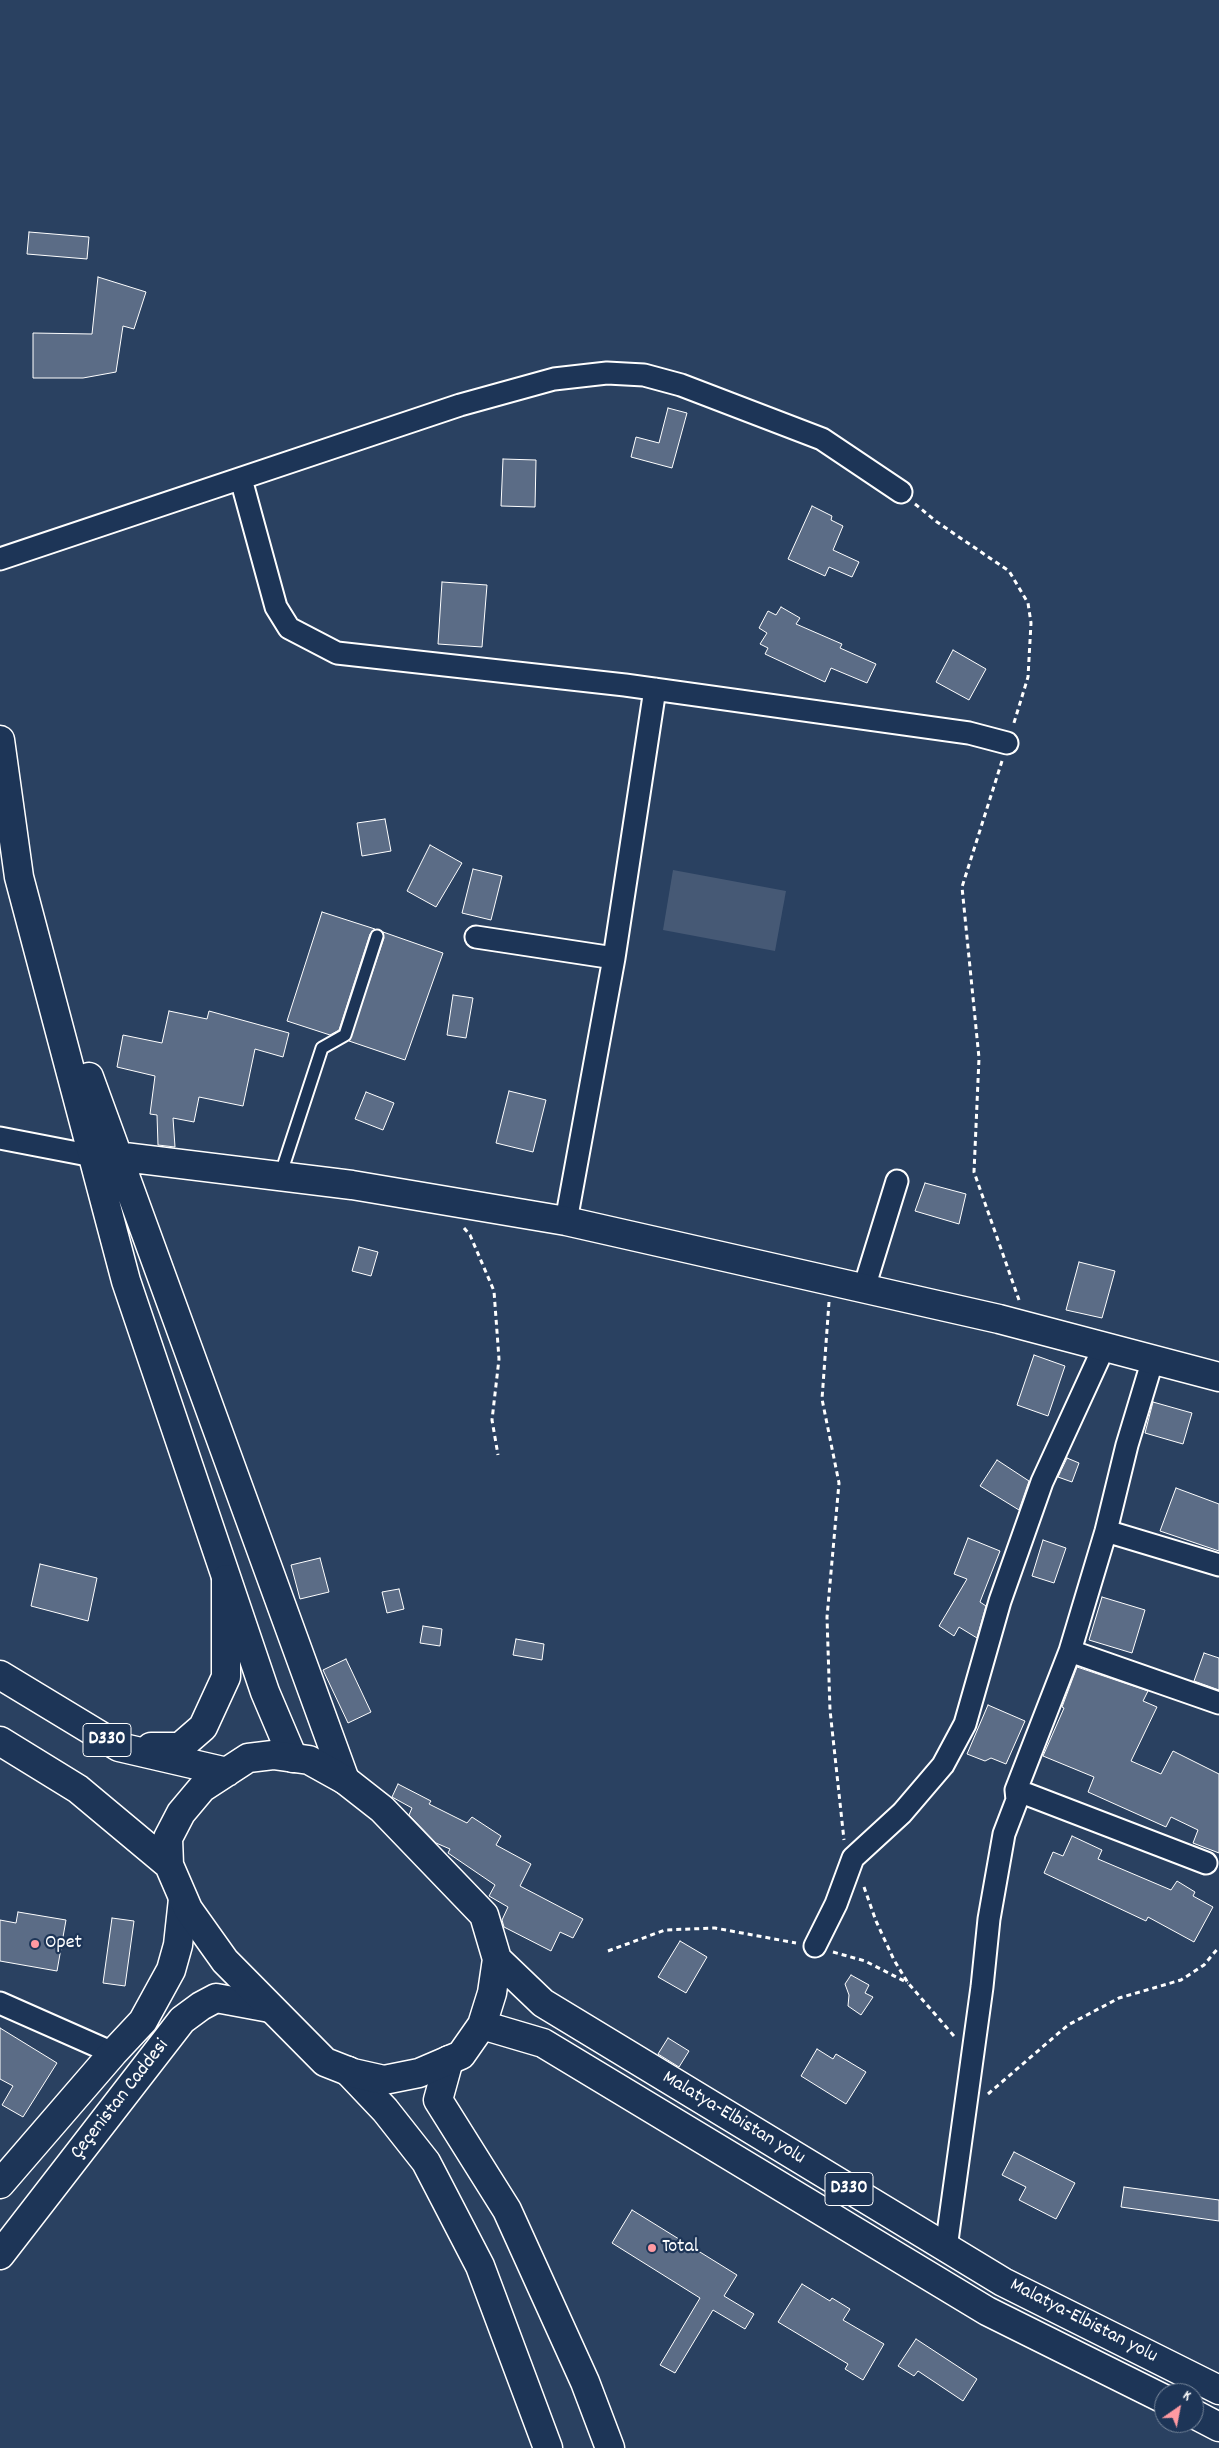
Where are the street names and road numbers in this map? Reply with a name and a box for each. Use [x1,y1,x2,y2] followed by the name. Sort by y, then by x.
[83,1724,131,1756] road number: D330
[67,2035,175,2165] street label: Çeçenistan Caddesi
[657,2067,809,2171] street label: Malatya-Elbistan yolu
[825,2172,873,2206] road number: D330
[1005,2274,1161,2370] street label: Malatya-Elbistan yolu

